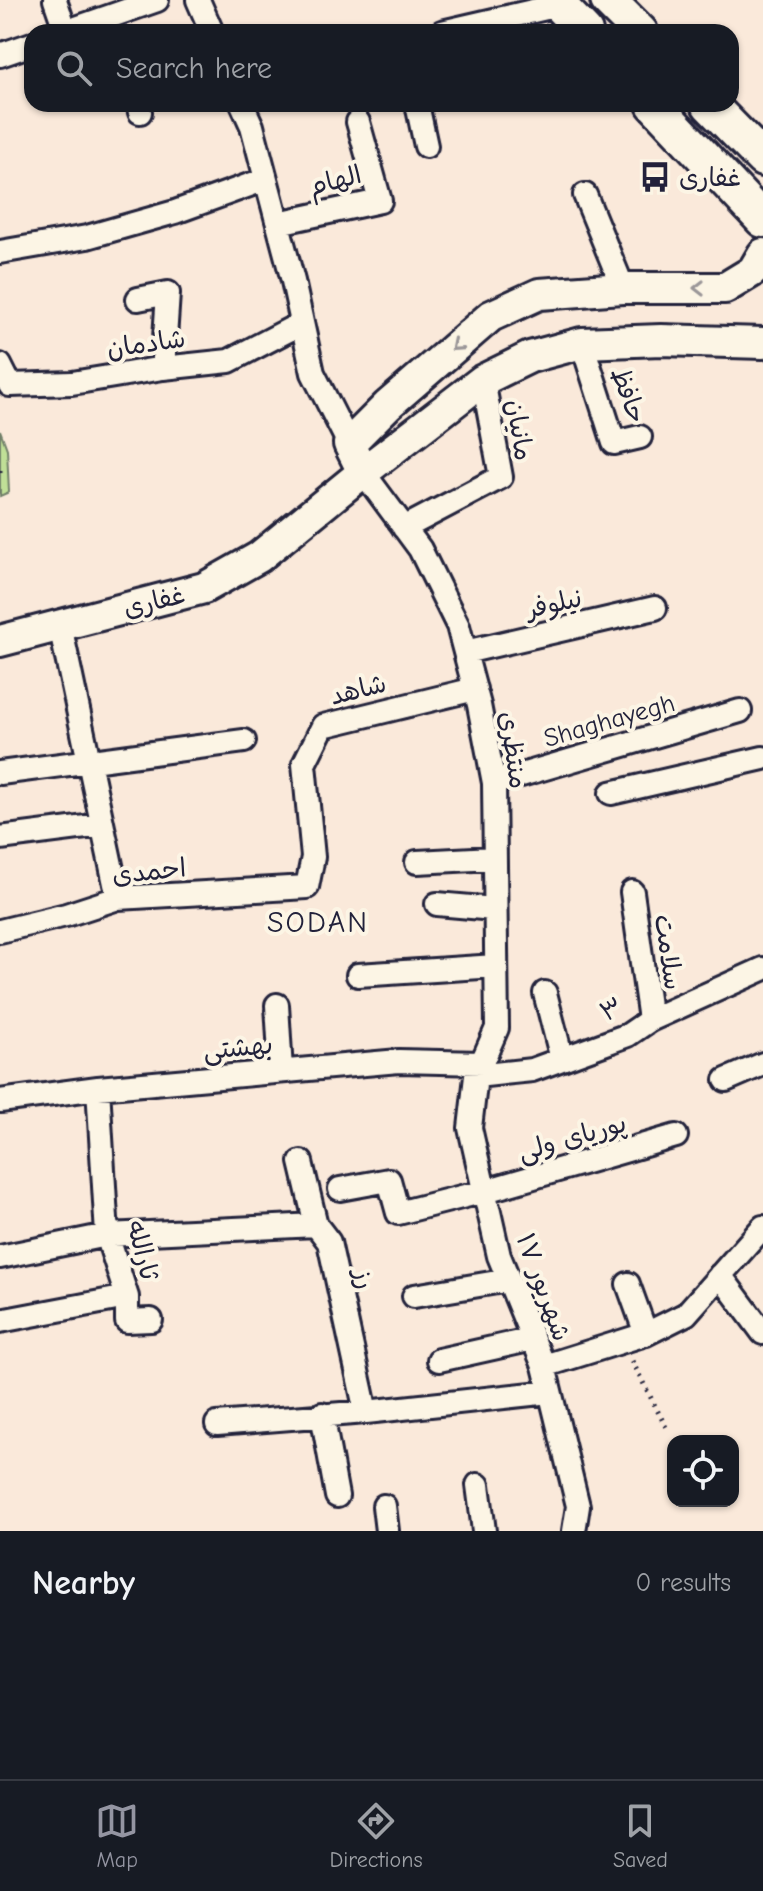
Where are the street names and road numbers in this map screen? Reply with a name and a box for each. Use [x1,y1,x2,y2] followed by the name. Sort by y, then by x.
[306,160,366,206] street label: الهام
[105,324,187,364] street label: شادمان
[604,363,652,427] street label: حافظ
[499,397,539,463] street label: مانیان
[121,580,188,624] street label: غفاری
[521,583,585,626] street label: نیلوفر
[327,669,390,711] street label: شاهد
[540,688,678,754] street label: Shaghayegh
[493,710,533,791] street label: منتظری
[111,853,188,891] street label: احمدی
[648,912,688,992] street label: سلامت
[595,992,628,1028] street label: ۳
[202,1030,274,1067] street label: بهشتی
[515,1108,630,1169] street label: پوریای ولی
[120,1217,164,1285] street label: ثارالله
[510,1229,576,1345] street label: ۱۷ شهریور
[347,1264,381,1292] street label: رز

